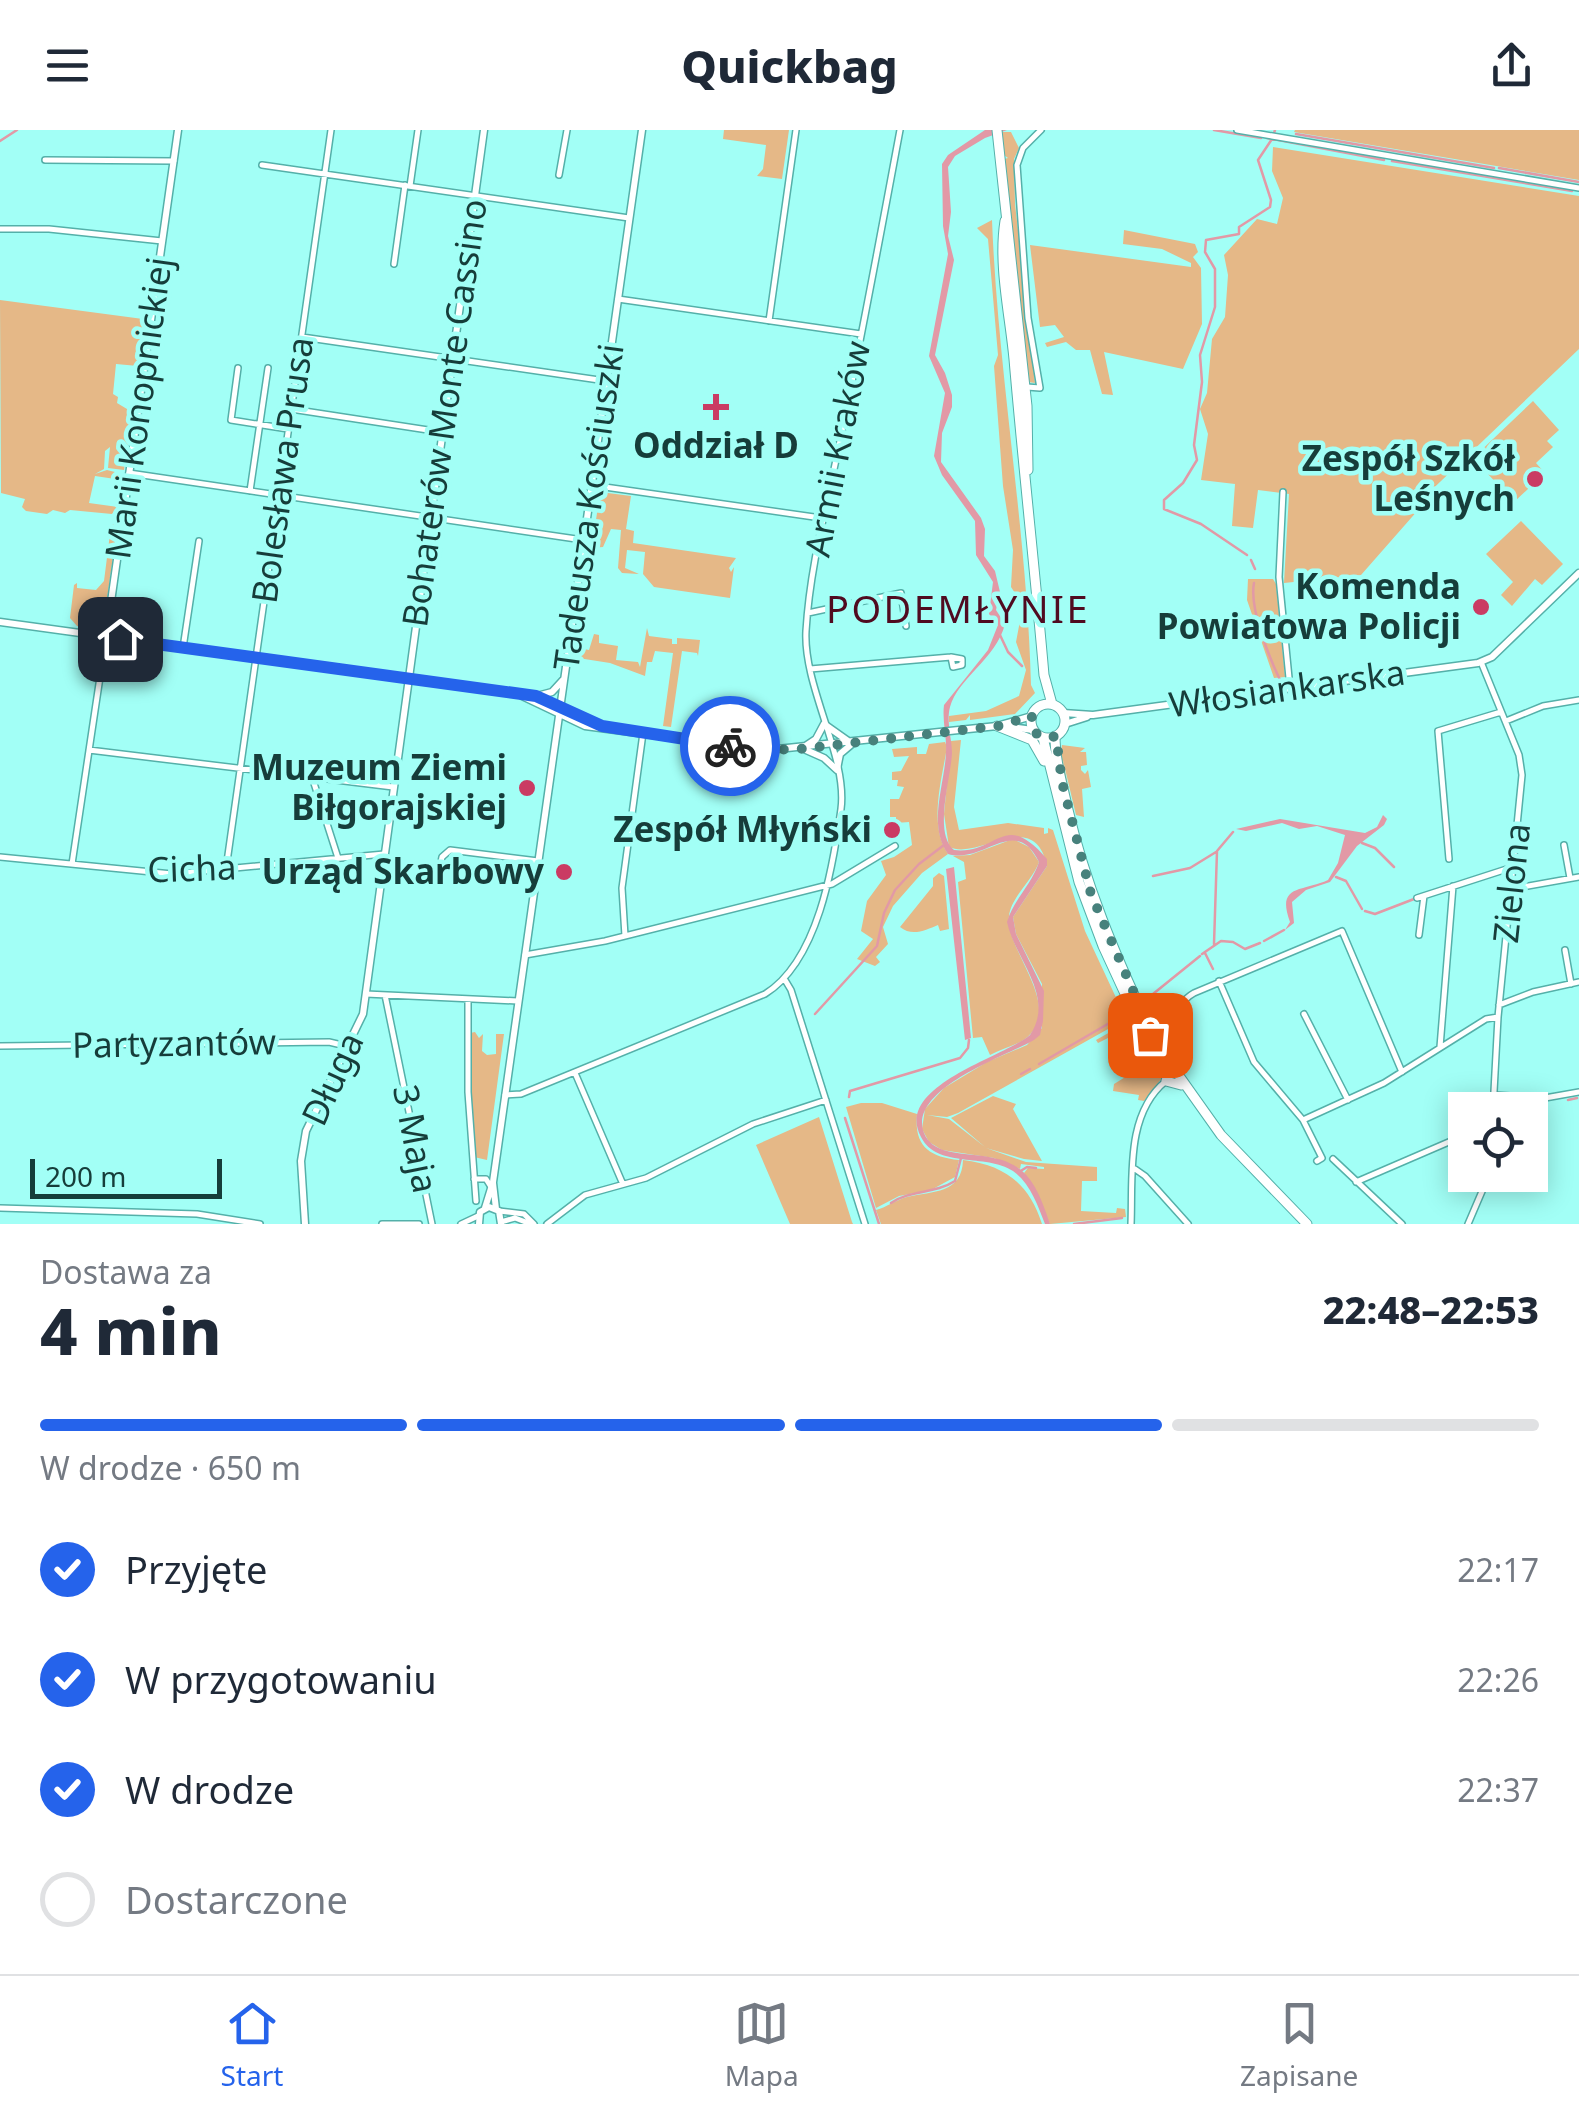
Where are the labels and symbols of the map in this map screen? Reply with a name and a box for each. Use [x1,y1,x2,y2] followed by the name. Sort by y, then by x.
[390,196,497,630] street label: Bohaterów Monte Cassino
[93,254,182,562] street label: Marii Konopnickiej
[240,334,323,606] street label: Bolesława Prusa
[793,337,881,560] street label: Armii Kraków
[541,341,634,673] street label: Tadeusza Kościuszki
[703,394,729,420] marker: Oddział D
[633,421,799,468] place label: Oddział D
[1302,434,1516,521] place label: Zespół Szkół Leśnych
[1524,468,1546,490] marker: Zespół Szkół Leśnych
[1157,562,1461,649] place label: Komenda Powiatowa Policji
[826,582,1090,634] district label: PODEMŁYNIE
[1470,596,1492,618] marker: Komenda Powiatowa Policji
[78,597,163,682] pin
[1166,648,1408,727] street label: Włosiankarska
[680,696,780,796] courier
[251,743,507,830] place label: Muzeum Ziemi Biłgorajskiej
[516,777,538,799] marker: Muzeum Ziemi Biłgorajskiej
[613,805,872,852] place label: Zespół Młyński
[881,819,903,841] marker: Zespół Młyński
[1481,821,1540,945] street label: Zielona
[147,842,237,893] street label: Cicha
[262,847,544,894] place label: Urząd Skarbowy
[553,861,575,883] marker: Urząd Skarbowy
[1108,993,1193,1078] pin
[72,1017,277,1068] street label: Partyzantów
[290,1024,374,1132] street label: Długa
[383,1081,450,1197] street label: 3 Maja
[30,1154,222,1198] scale bar

